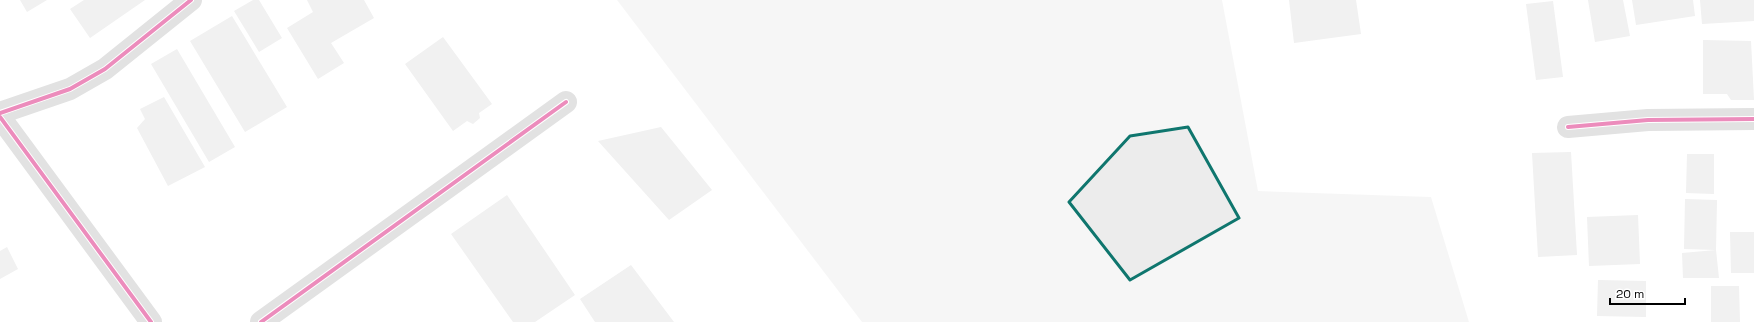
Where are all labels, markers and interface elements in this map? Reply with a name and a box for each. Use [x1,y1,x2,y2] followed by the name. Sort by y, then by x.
[1610,280,1685,306] scale bar
[1616,286,1644,302] text: 20 m

